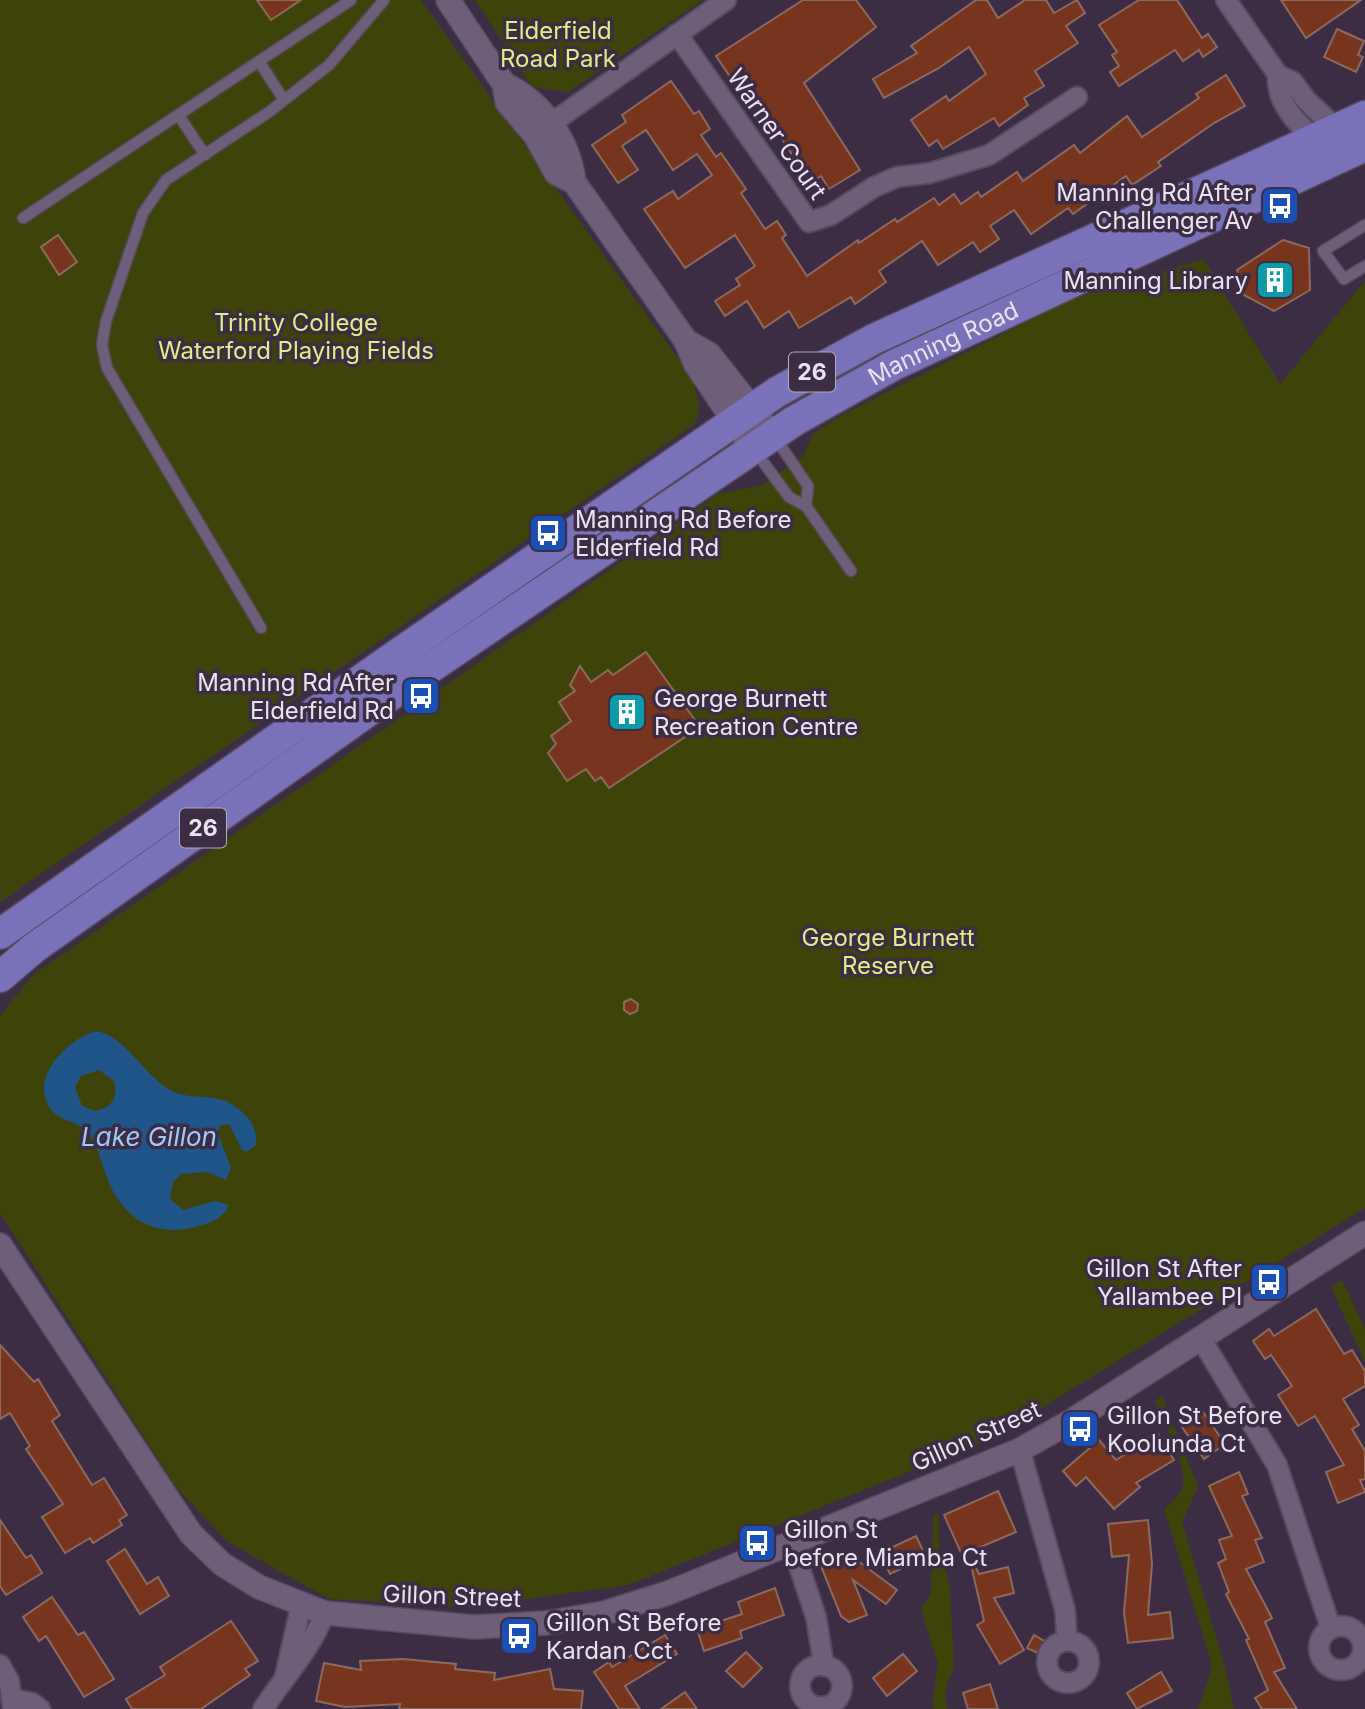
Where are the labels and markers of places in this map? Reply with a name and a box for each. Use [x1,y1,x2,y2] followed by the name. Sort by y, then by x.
[1056,178,1253,235] place label: Manning Rd After Challenger Av
[1259,185,1301,227] bus stop icon: Manning Rd After Challenger Av
[1254,259,1296,301] building icon: Manning Library
[1064,266,1248,295] place label: Manning Library
[575,505,791,562] place label: Manning Rd Before Elderfield Rd
[527,512,569,554] bus stop icon: Manning Rd Before Elderfield Rd
[197,668,394,725] place label: Manning Rd After Elderfield Rd
[400,675,442,717] bus stop icon: Manning Rd After Elderfield Rd
[654,684,858,741] place label: George Burnett Recreation Centre
[606,691,648,733] building icon: George Burnett Recreation Centre
[1086,1254,1242,1311] place label: Gillon St After Yallambee Pl
[1248,1261,1290,1303] bus stop icon: Gillon St After Yallambee Pl
[1107,1401,1283,1458] place label: Gillon St Before Koolunda Ct
[1059,1408,1101,1450] bus stop icon: Gillon St Before Koolunda Ct
[784,1515,987,1572] place label: Gillon St before Miamba Ct
[736,1522,778,1564] bus stop icon: Gillon St before Miamba Ct
[546,1608,722,1665] place label: Gillon St Before Kardan Cct
[498,1615,540,1657] bus stop icon: Gillon St Before Kardan Cct

